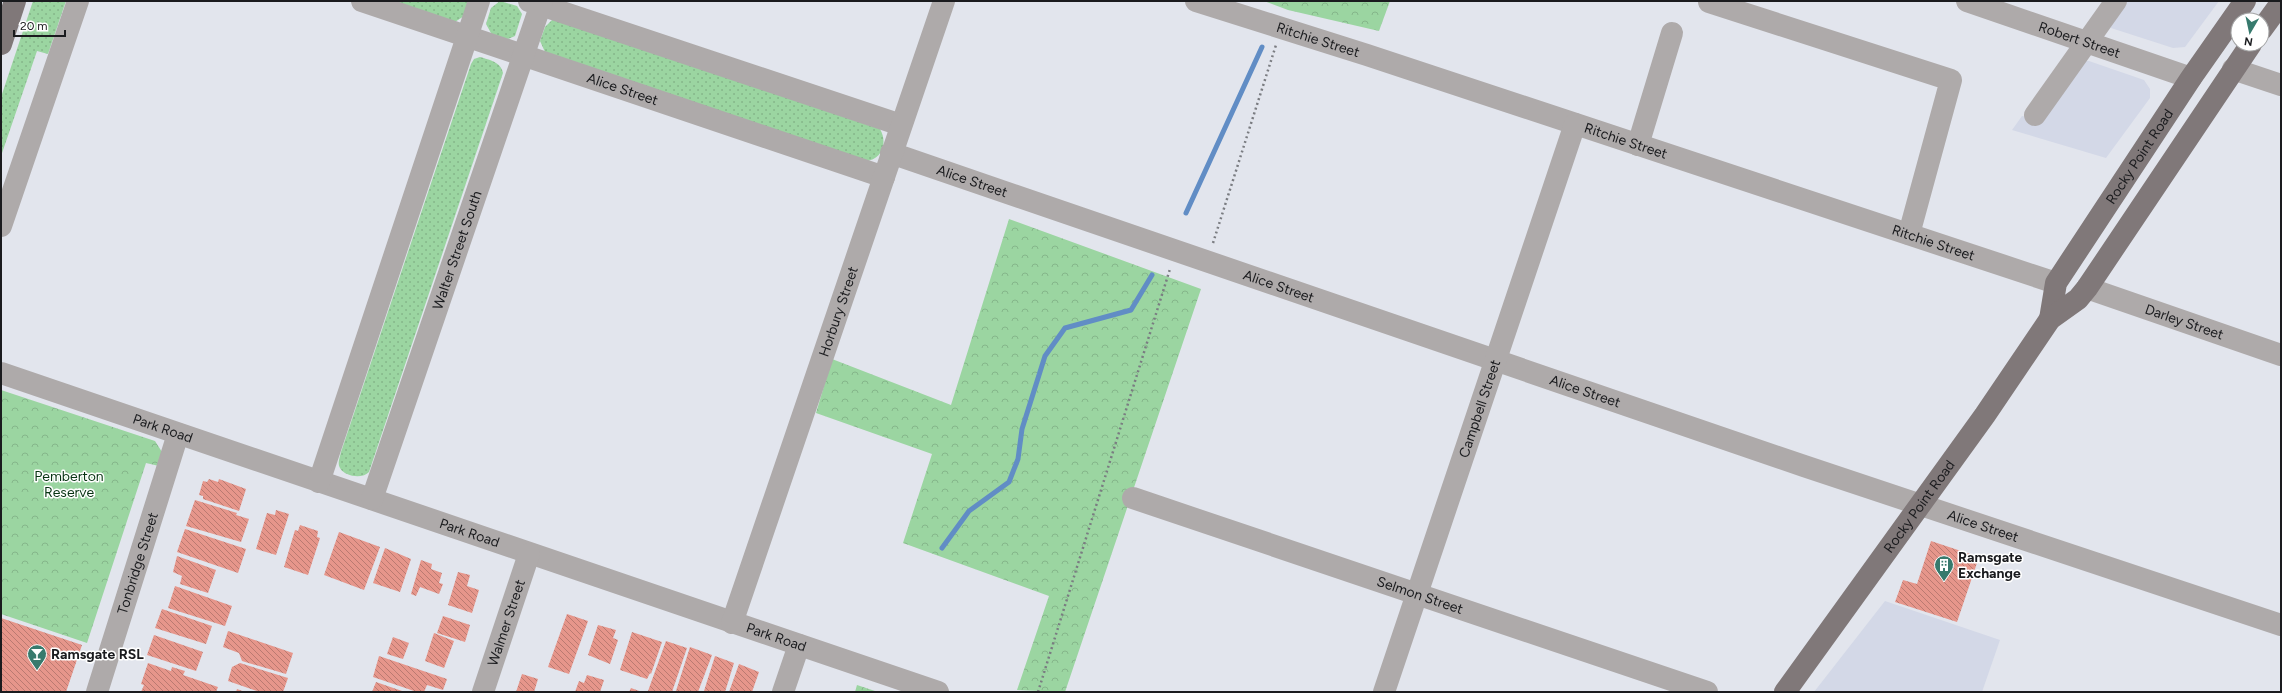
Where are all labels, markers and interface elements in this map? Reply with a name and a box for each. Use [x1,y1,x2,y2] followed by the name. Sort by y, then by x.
[14,12,65,38] scale bar
[2230,12,2270,52] north arrow
[2036,18,2123,62] street label: Robert Street
[20,19,48,33] text: 20 m
[1274,19,1362,61] street label: Ritchie Street
[2243,34,2254,48] text: N
[585,69,660,109] street label: Alice Street
[2102,106,2177,207] street label: Rocky Point Road
[1582,120,1669,163] street label: Ritchie Street
[935,161,1010,201] street label: Alice Street
[429,188,486,312] street label: Walter Street South
[1890,221,1977,265] street label: Ritchie Street
[815,264,862,359] street label: Horbury Street
[1241,266,1316,306] street label: Alice Street
[2143,301,2226,344] street label: Darley Street
[1455,358,1504,460] street label: Campbell Street
[1548,372,1623,412] street label: Alice Street
[130,410,195,447] street label: Park Road
[1880,457,1959,556] street label: Rocky Point Road
[34,468,104,501] park label: Pemberton Reserve
[1945,506,2021,546] street label: Alice Street
[114,510,162,616] street label: Tonbridge Street
[437,515,502,551] street label: Park Road
[1958,549,2023,582] place label: Ramsgate Exchange
[1933,554,1955,582] building icon: Ramsgate Exchange
[1375,573,1465,618] street label: Selmon Street
[484,577,529,668] street label: Walmer Street
[744,619,808,656] street label: Park Road
[26,643,48,671] bar icon: Ramsgate RSL
[51,646,144,663] place label: Ramsgate RSL

